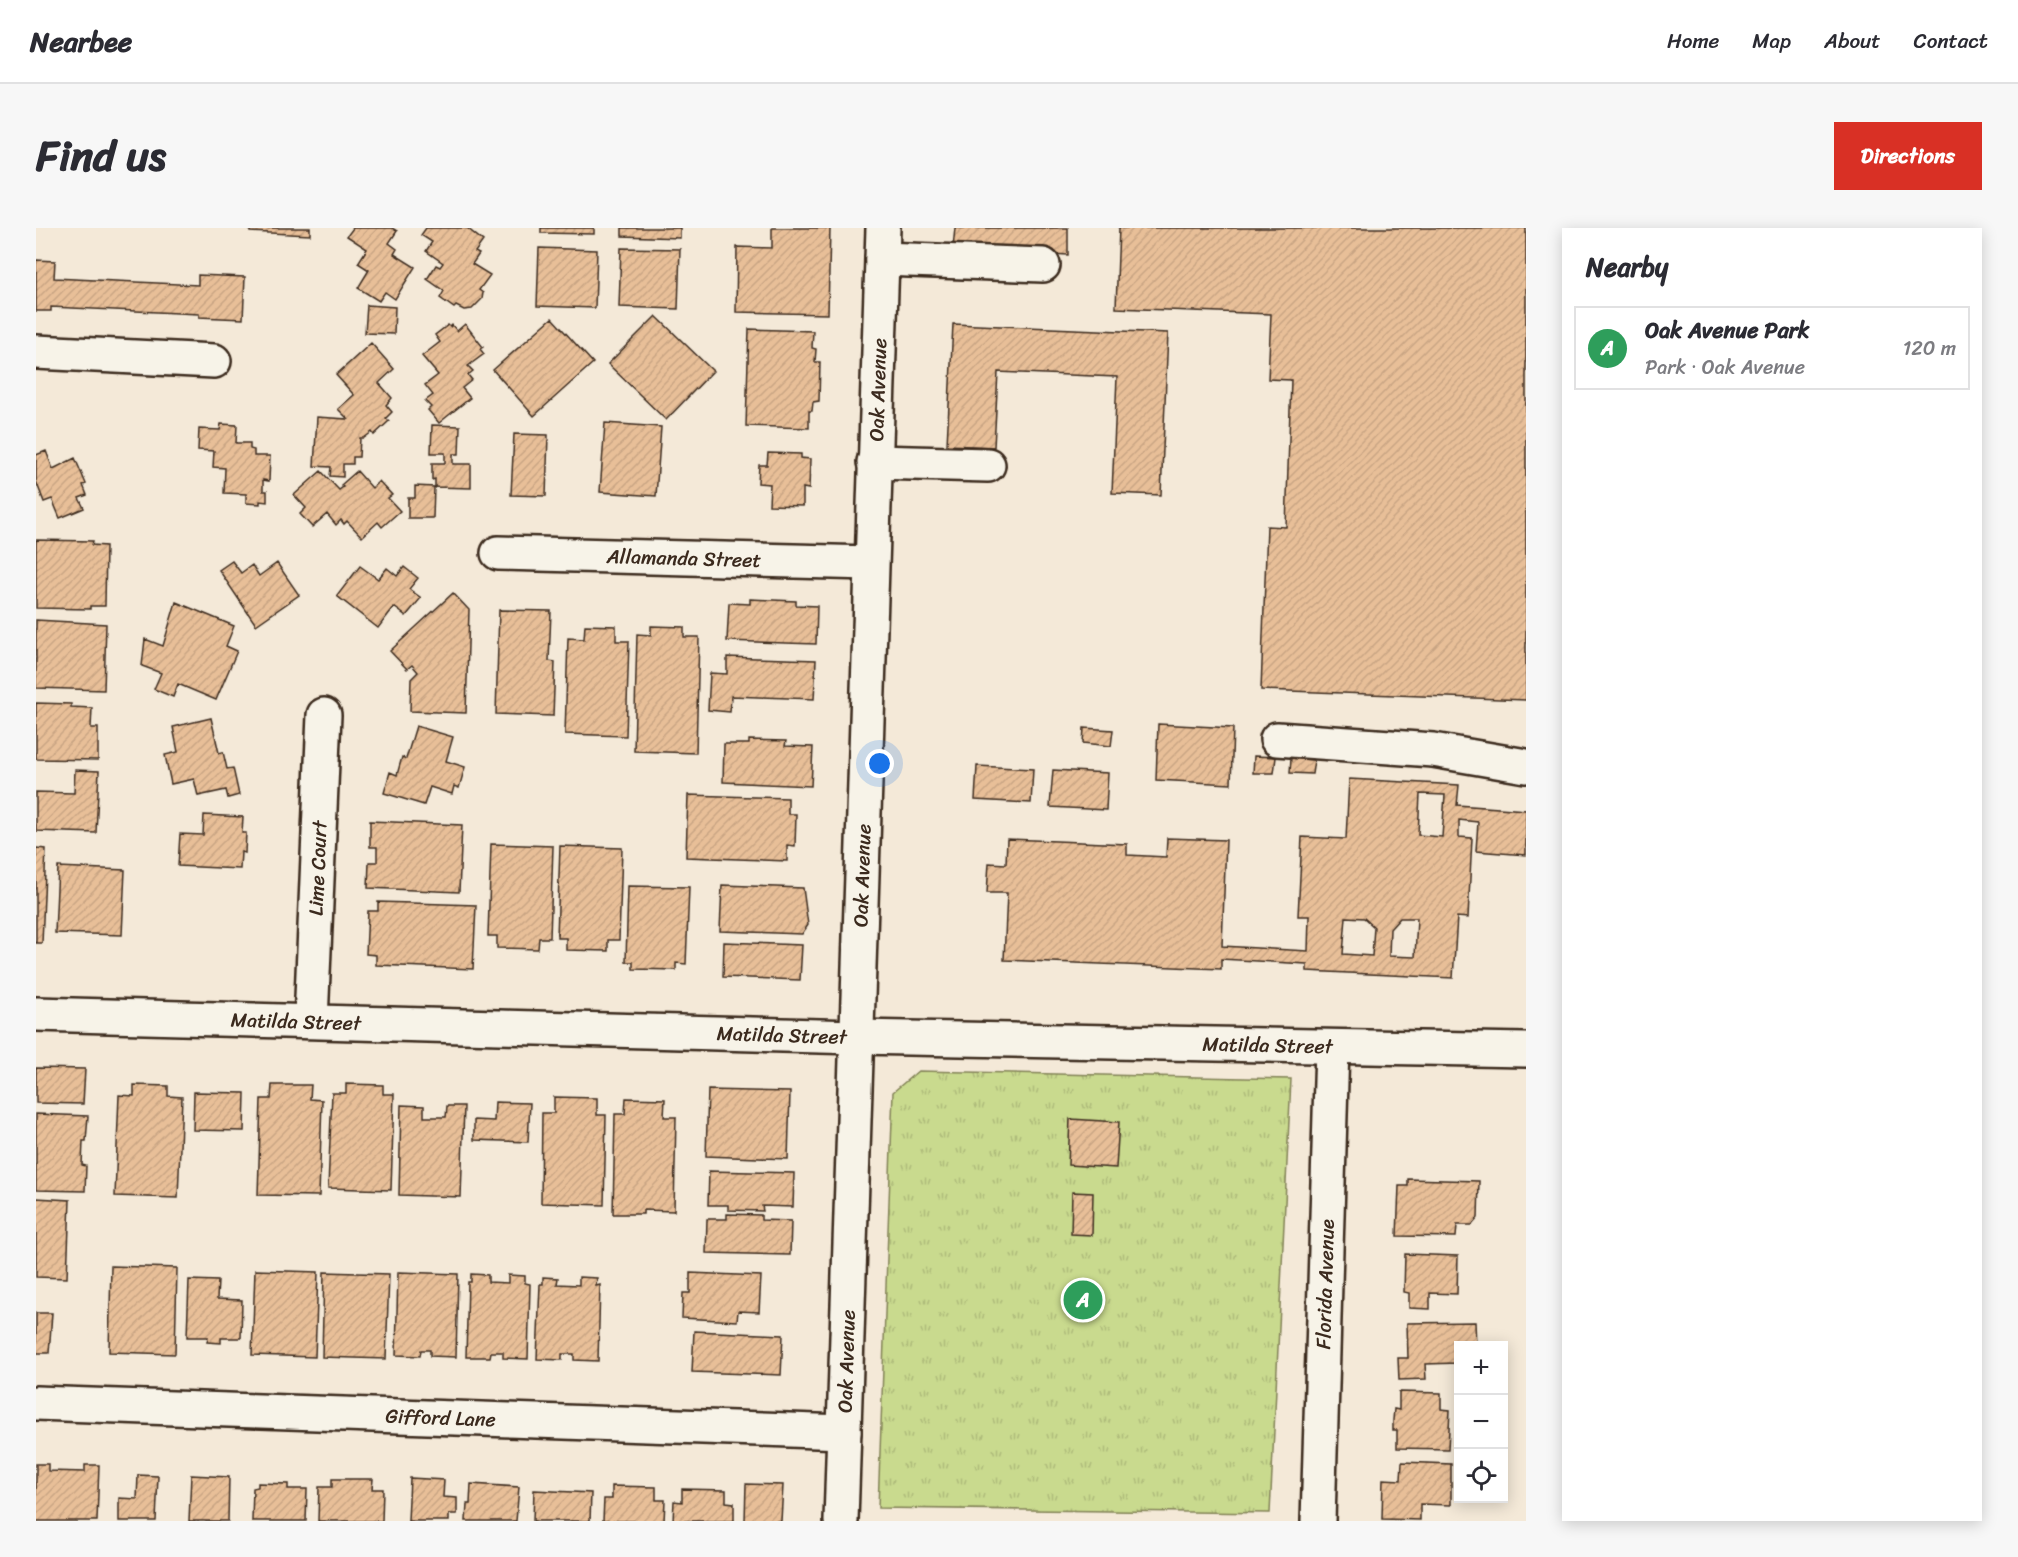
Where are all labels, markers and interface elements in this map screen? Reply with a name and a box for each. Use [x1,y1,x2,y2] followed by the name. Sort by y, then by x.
[30,17,132,66] text: Nearbee
[1667,22,1719,60] text: Home
[1752,22,1791,60] text: Map
[1824,22,1881,60] text: About
[1914,22,1988,60] text: Contact
[36,119,166,193] text: Find us
[1834,122,1982,190] button: Directions
[1586,244,1668,290] text: Nearby
[1645,311,1809,350] text: Oak Avenue Park
[1601,331,1614,366] text: A
[1903,331,1956,366] text: 120 m
[859,337,897,442] street label: Oak Avenue
[1645,350,1805,385] text: Park · Oak Avenue
[605,539,762,578] street label: Allamanda Street
[865,749,894,778] your location
[298,819,338,916] street label: Lime Court
[843,823,882,928] street label: Oak Avenue
[230,1002,362,1041] street label: Matilda Street
[716,1016,848,1055] street label: Matilda Street
[1202,1027,1334,1064] street label: Matilda Street
[1306,1218,1345,1350] street label: Florida Avenue
[1064,1278,1102,1322] pin: A
[828,1309,866,1413] street label: Oak Avenue
[1454,1341,1508,1503] map controls
[1454,1341,1508,1395] button: +
[1454,1395,1508,1449] button: −
[385,1399,496,1437] street label: Gifford Lane
[1454,1449,1508,1503] button: locate

